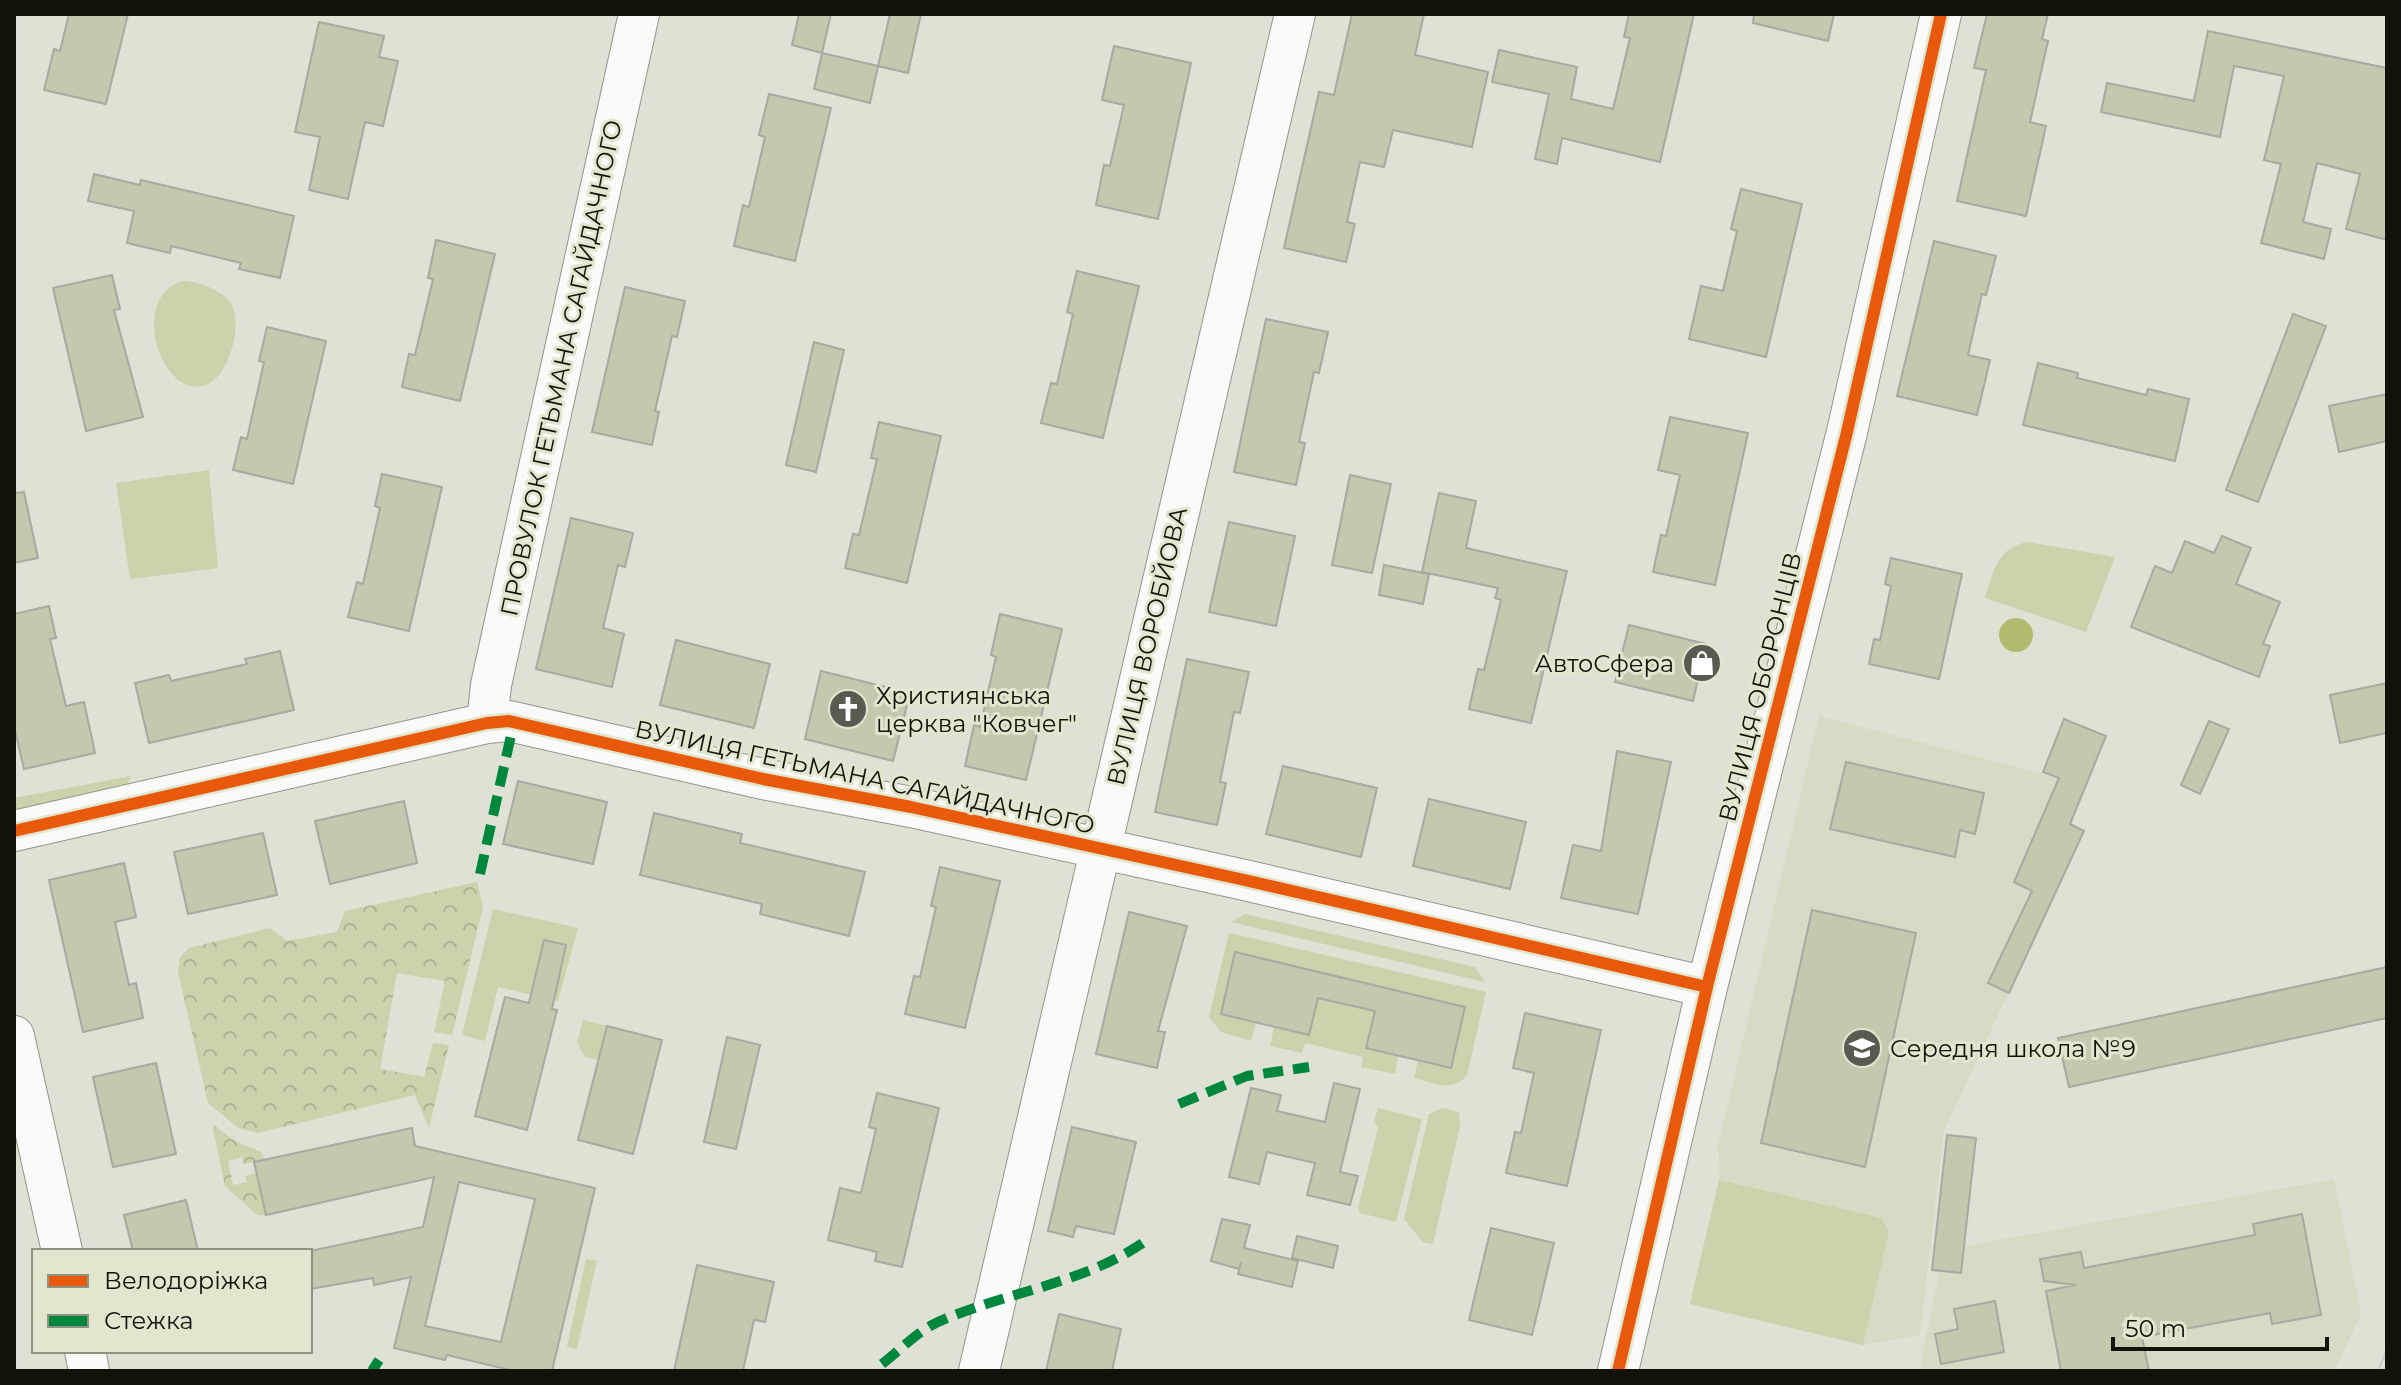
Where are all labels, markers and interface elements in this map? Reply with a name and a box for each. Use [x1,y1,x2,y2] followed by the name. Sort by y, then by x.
[494,117,628,619] street label: ПРОВУЛОК ГЕТЬМАНА САГАЙДАЧНОГО
[1101,504,1193,788] street label: ВУЛИЦЯ ВОРОБЙОВА
[1712,549,1808,825] street label: ВУЛИЦЯ ОБОРОНЦІВ
[1681,642,1723,684] shop icon: АвтоСфера
[1535,649,1674,678] place label: АвтоСфера
[876,681,1077,738] place label: Християнська церква "Ковчег"
[827,688,869,730] church icon: Християнська церква "Ковчег"
[633,714,1097,840] street label: ВУЛИЦЯ ГЕТЬМАНА САГАЙДАЧНОГО
[1841,1027,1883,1069] school or university icon: Середня школа №9
[1890,1034,2136,1063] place label: Середня школа №9
[32,1249,312,1353] legend
[104,1266,268,1295] text: Велодоріжка
[2113,1301,2327,1351] scale bar
[104,1306,194,1335] text: Стежка
[2125,1314,2186,1343] text: 50 m

